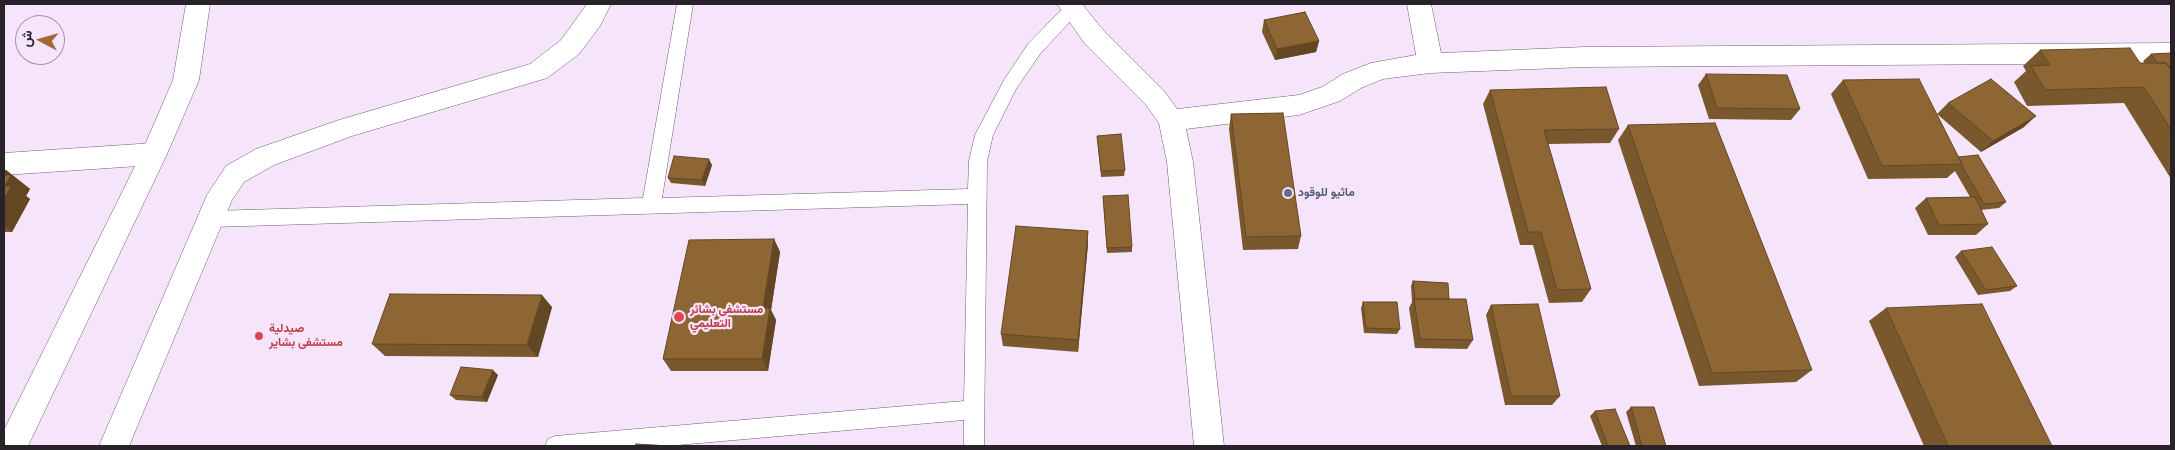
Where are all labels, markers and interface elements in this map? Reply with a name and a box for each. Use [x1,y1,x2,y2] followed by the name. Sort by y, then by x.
[15,15,65,65] north arrow
[17,29,35,48] text: ش
[1298,186,1355,200] place label: ماثيو للوقود
[1282,187,1294,199] marker: ماثيو للوقود
[690,303,763,331] place label: مستشفى بشائر التعليمي
[672,310,686,324] marker: مستشفى بشائر التعليمي
[269,322,343,350] place label: صيدلية مستشفى بشاير
[253,330,265,342] marker: صيدلية مستشفى بشاير

